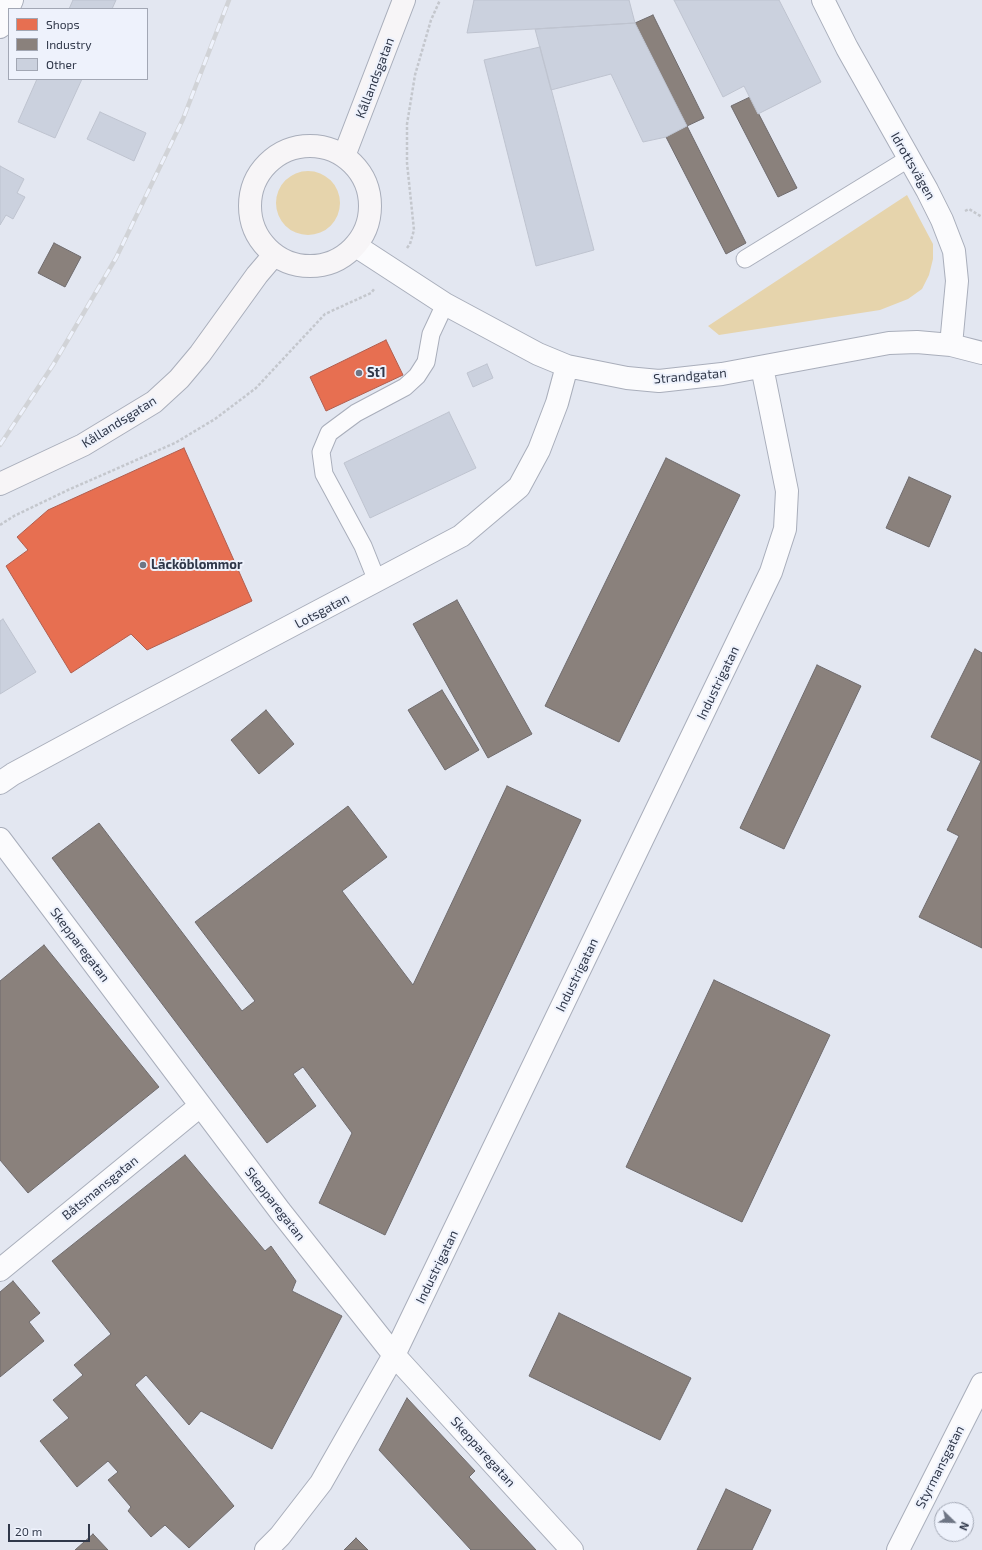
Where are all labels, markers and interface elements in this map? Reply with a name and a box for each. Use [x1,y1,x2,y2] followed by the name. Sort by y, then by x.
[8,8,148,80] legend
[46,17,80,31] text: Shops
[352,35,398,121] street label: Kållandsgatan
[46,37,92,51] text: Industry
[46,57,77,71] text: Other
[887,129,939,203] street label: Idrottsvägen
[367,365,386,381] place label: St1
[653,365,727,387] street label: Strandgatan
[354,368,364,378] marker: St1
[79,393,159,451] street label: Kållandsgatan
[151,557,242,573] place label: Läcköblommor
[138,560,148,570] marker: Läcköblommor
[292,590,352,632] street label: Lotsgatan
[694,644,742,722] street label: Industrigatan
[47,905,113,985] street label: Skepparegatan
[553,936,601,1014] street label: Industrigatan
[59,1153,141,1223] street label: Båtsmansgatan
[241,1164,309,1244] street label: Skepparegatan
[413,1228,461,1306] street label: Industrigatan
[447,1414,519,1490] street label: Skepparegatan
[912,1423,968,1511] street label: Styrmansgatan
[934,1502,974,1542] north arrow
[10,1516,92,1542] scale bar
[957,1520,972,1533] text: N
[15,1524,42,1538] text: 20 m

